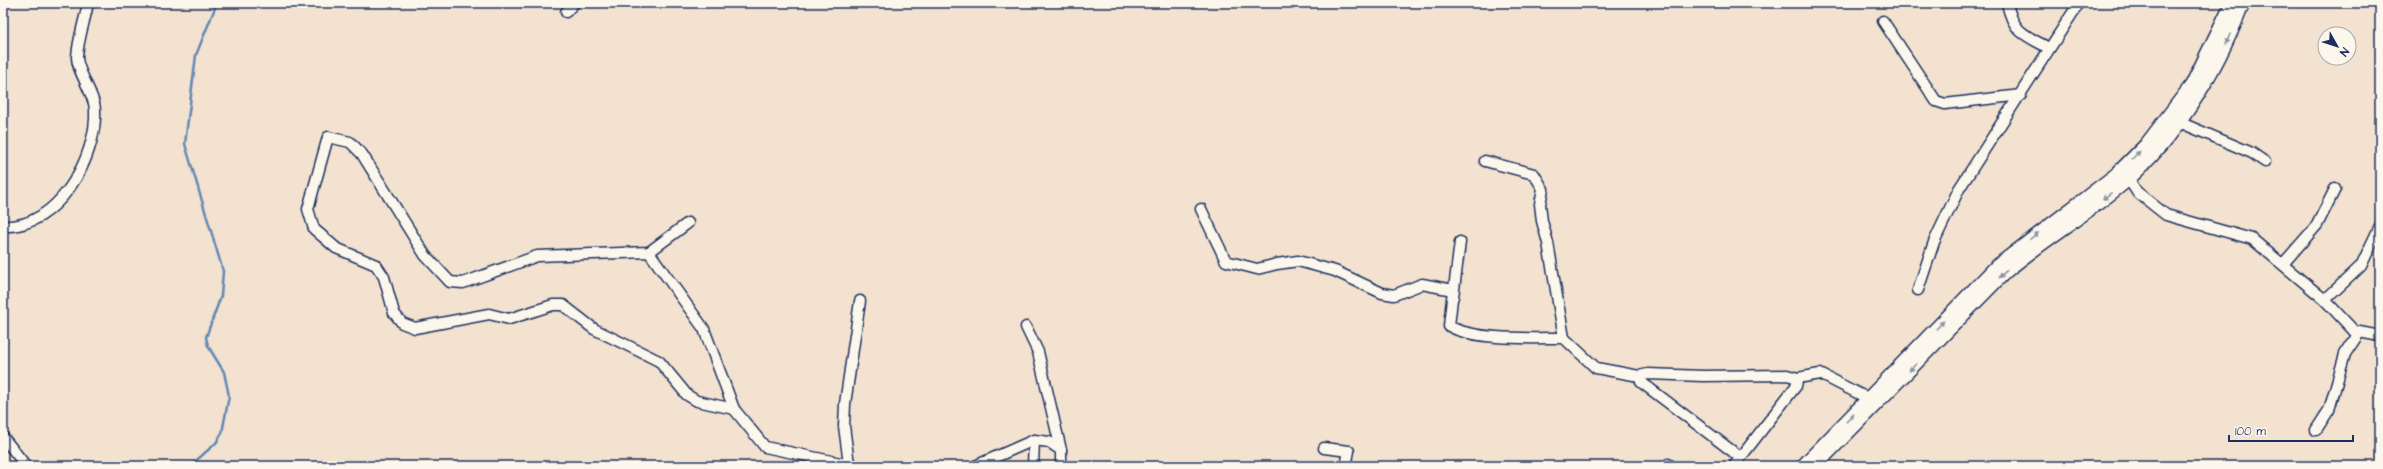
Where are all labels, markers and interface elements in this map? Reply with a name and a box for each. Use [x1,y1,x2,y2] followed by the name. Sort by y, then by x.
[2317,26,2357,66] north arrow
[2225,34,2231,45] one-way arrow
[2336,45,2352,59] text: N
[2131,150,2141,160] one-way arrow
[2102,192,2113,200] one-way arrow
[2029,231,2040,240] one-way arrow
[1998,269,2008,279] one-way arrow
[1935,320,1945,330] one-way arrow
[1908,362,1918,372] one-way arrow
[1845,413,1854,423] one-way arrow
[2229,417,2353,443] scale bar
[2235,423,2266,440] text: 100 m

